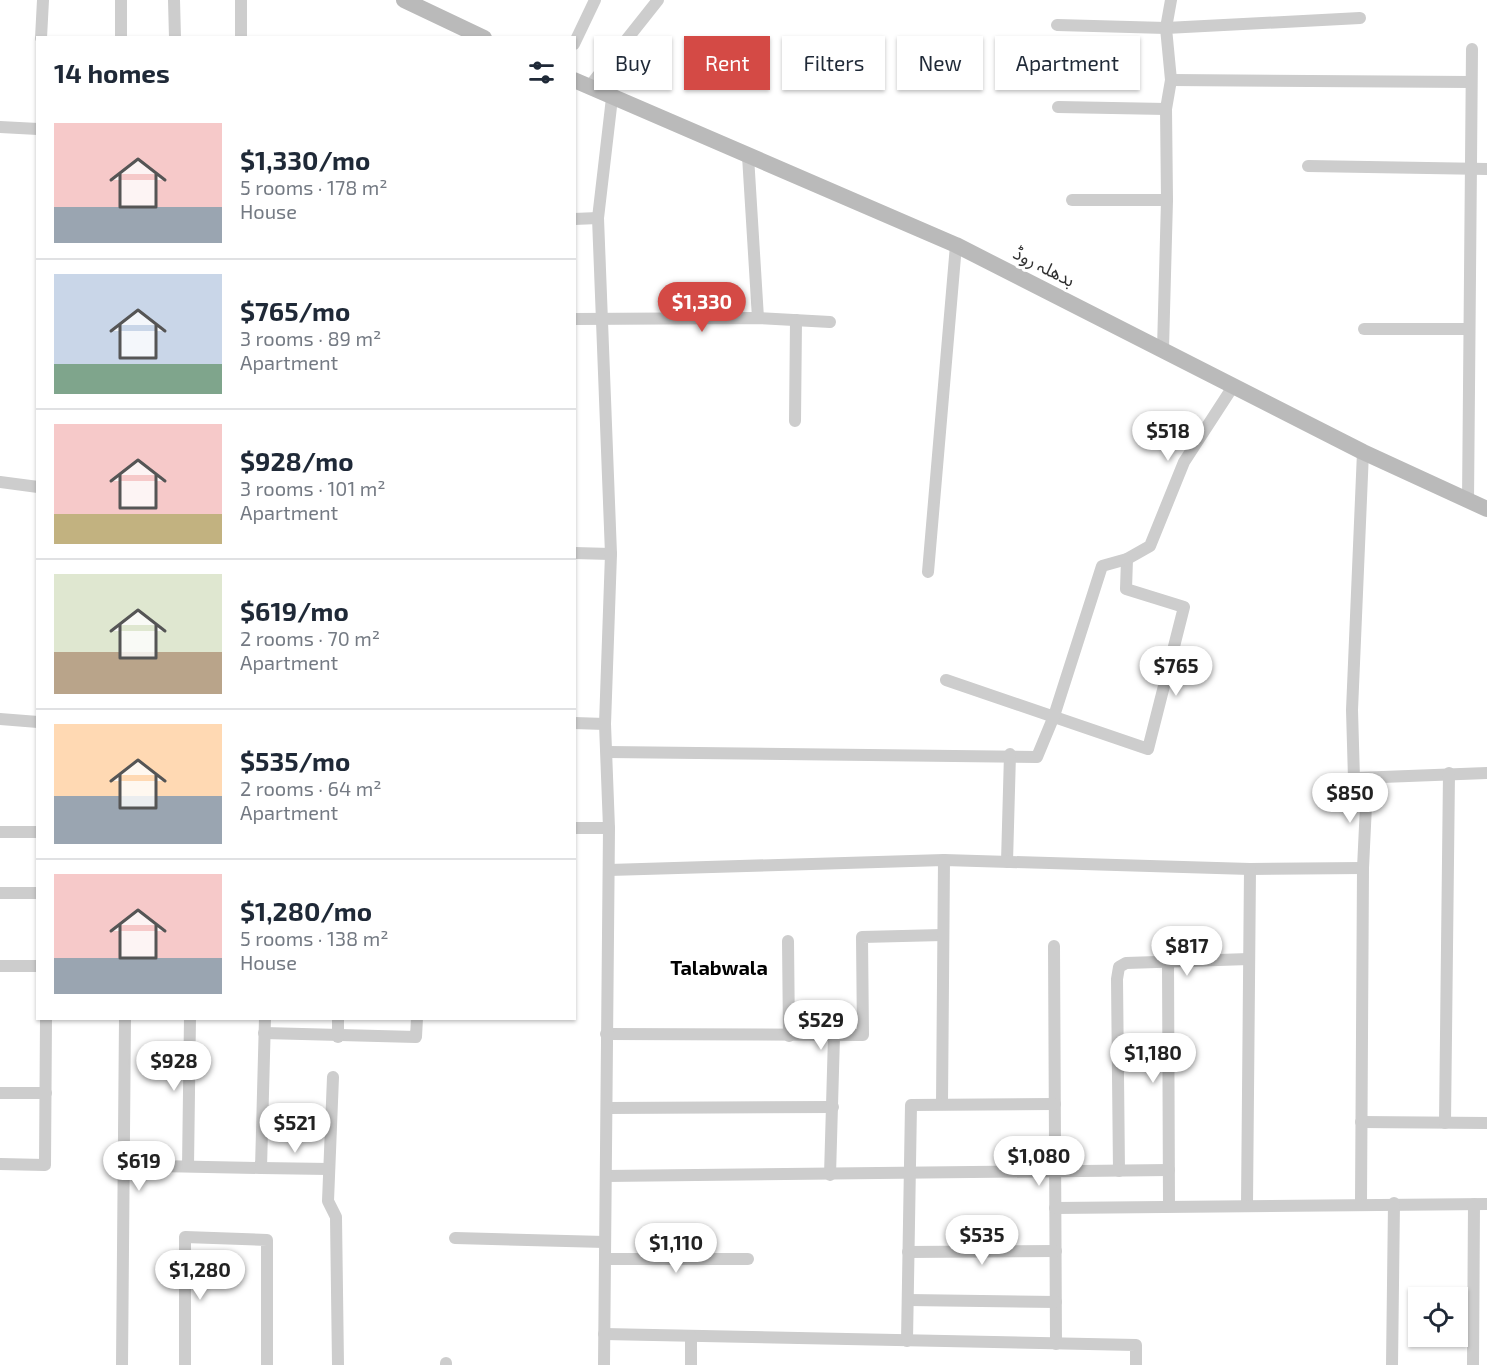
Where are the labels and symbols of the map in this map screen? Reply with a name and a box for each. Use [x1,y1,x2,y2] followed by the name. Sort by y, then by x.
[1010,241,1079,292] street label: بدھلہ روڈ
[653,282,751,333] pin: $1,330
[1132,411,1204,462] pin: $518
[1140,646,1212,697] pin: $765
[1314,773,1386,824] pin: $850
[1151,926,1223,977] pin: $817
[670,955,768,979] district label: Talabwala
[785,1000,857,1051] pin: $529
[1104,1033,1202,1084] pin: $1,180
[138,1041,210,1092] pin: $928
[259,1103,331,1154] pin: $521
[990,1136,1088,1187] pin: $1,080
[103,1141,175,1192] pin: $619
[946,1215,1018,1266] pin: $535
[627,1223,725,1274] pin: $1,110
[151,1250,249,1301] pin: $1,280

